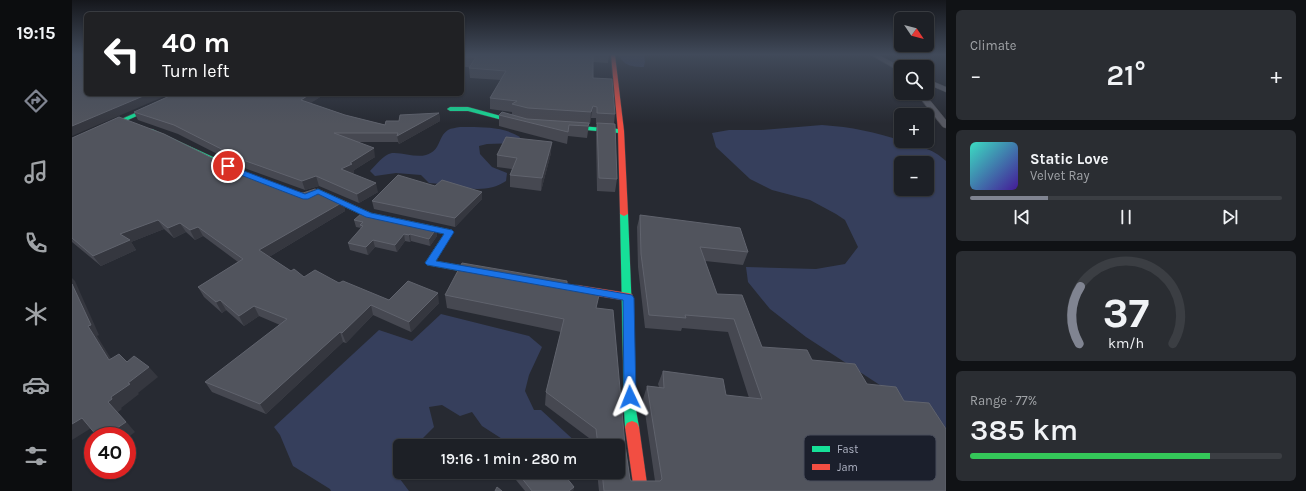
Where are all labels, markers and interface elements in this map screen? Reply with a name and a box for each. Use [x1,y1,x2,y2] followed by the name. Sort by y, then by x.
[894,12,934,52] north arrow
[894,12,934,196] map controls
[16,22,56,44] text: 19:15
[162,26,230,59] text: 40 m
[96,28,148,80] icon: left
[970,38,1016,53] text: Climate
[1106,57,1146,93] text: 21°
[162,60,230,82] text: Turn left
[894,60,934,100] button: search
[970,63,982,89] text: −
[1270,63,1282,89] text: +
[22,87,50,115] icon: directions
[894,108,934,148] button: +
[211,149,245,183] pin
[1030,150,1108,168] text: Static Love
[217,155,239,177] icon: arrive
[894,156,934,196] button: −
[22,158,50,186] icon: music
[1030,168,1090,183] text: Velvet Ray
[1011,206,1033,228] icon: previous
[1115,206,1137,228] icon: pause
[1219,206,1241,228] icon: next
[22,229,50,257] icon: phone
[1103,288,1149,336] text: 37
[22,300,50,328] icon: climate
[1108,334,1144,351] text: km/h
[22,371,50,399] icon: car
[609,376,651,418] position arrow
[970,393,1037,408] text: Range · 77%
[970,412,1078,448] text: 385 km
[84,427,136,479] speed limit sign: 40
[804,435,936,481] legend
[22,442,50,470] icon: filters
[837,443,858,456] text: Fast
[441,450,577,468] text: 19:16 · 1 min · 280 m
[837,461,858,474] text: Jam

